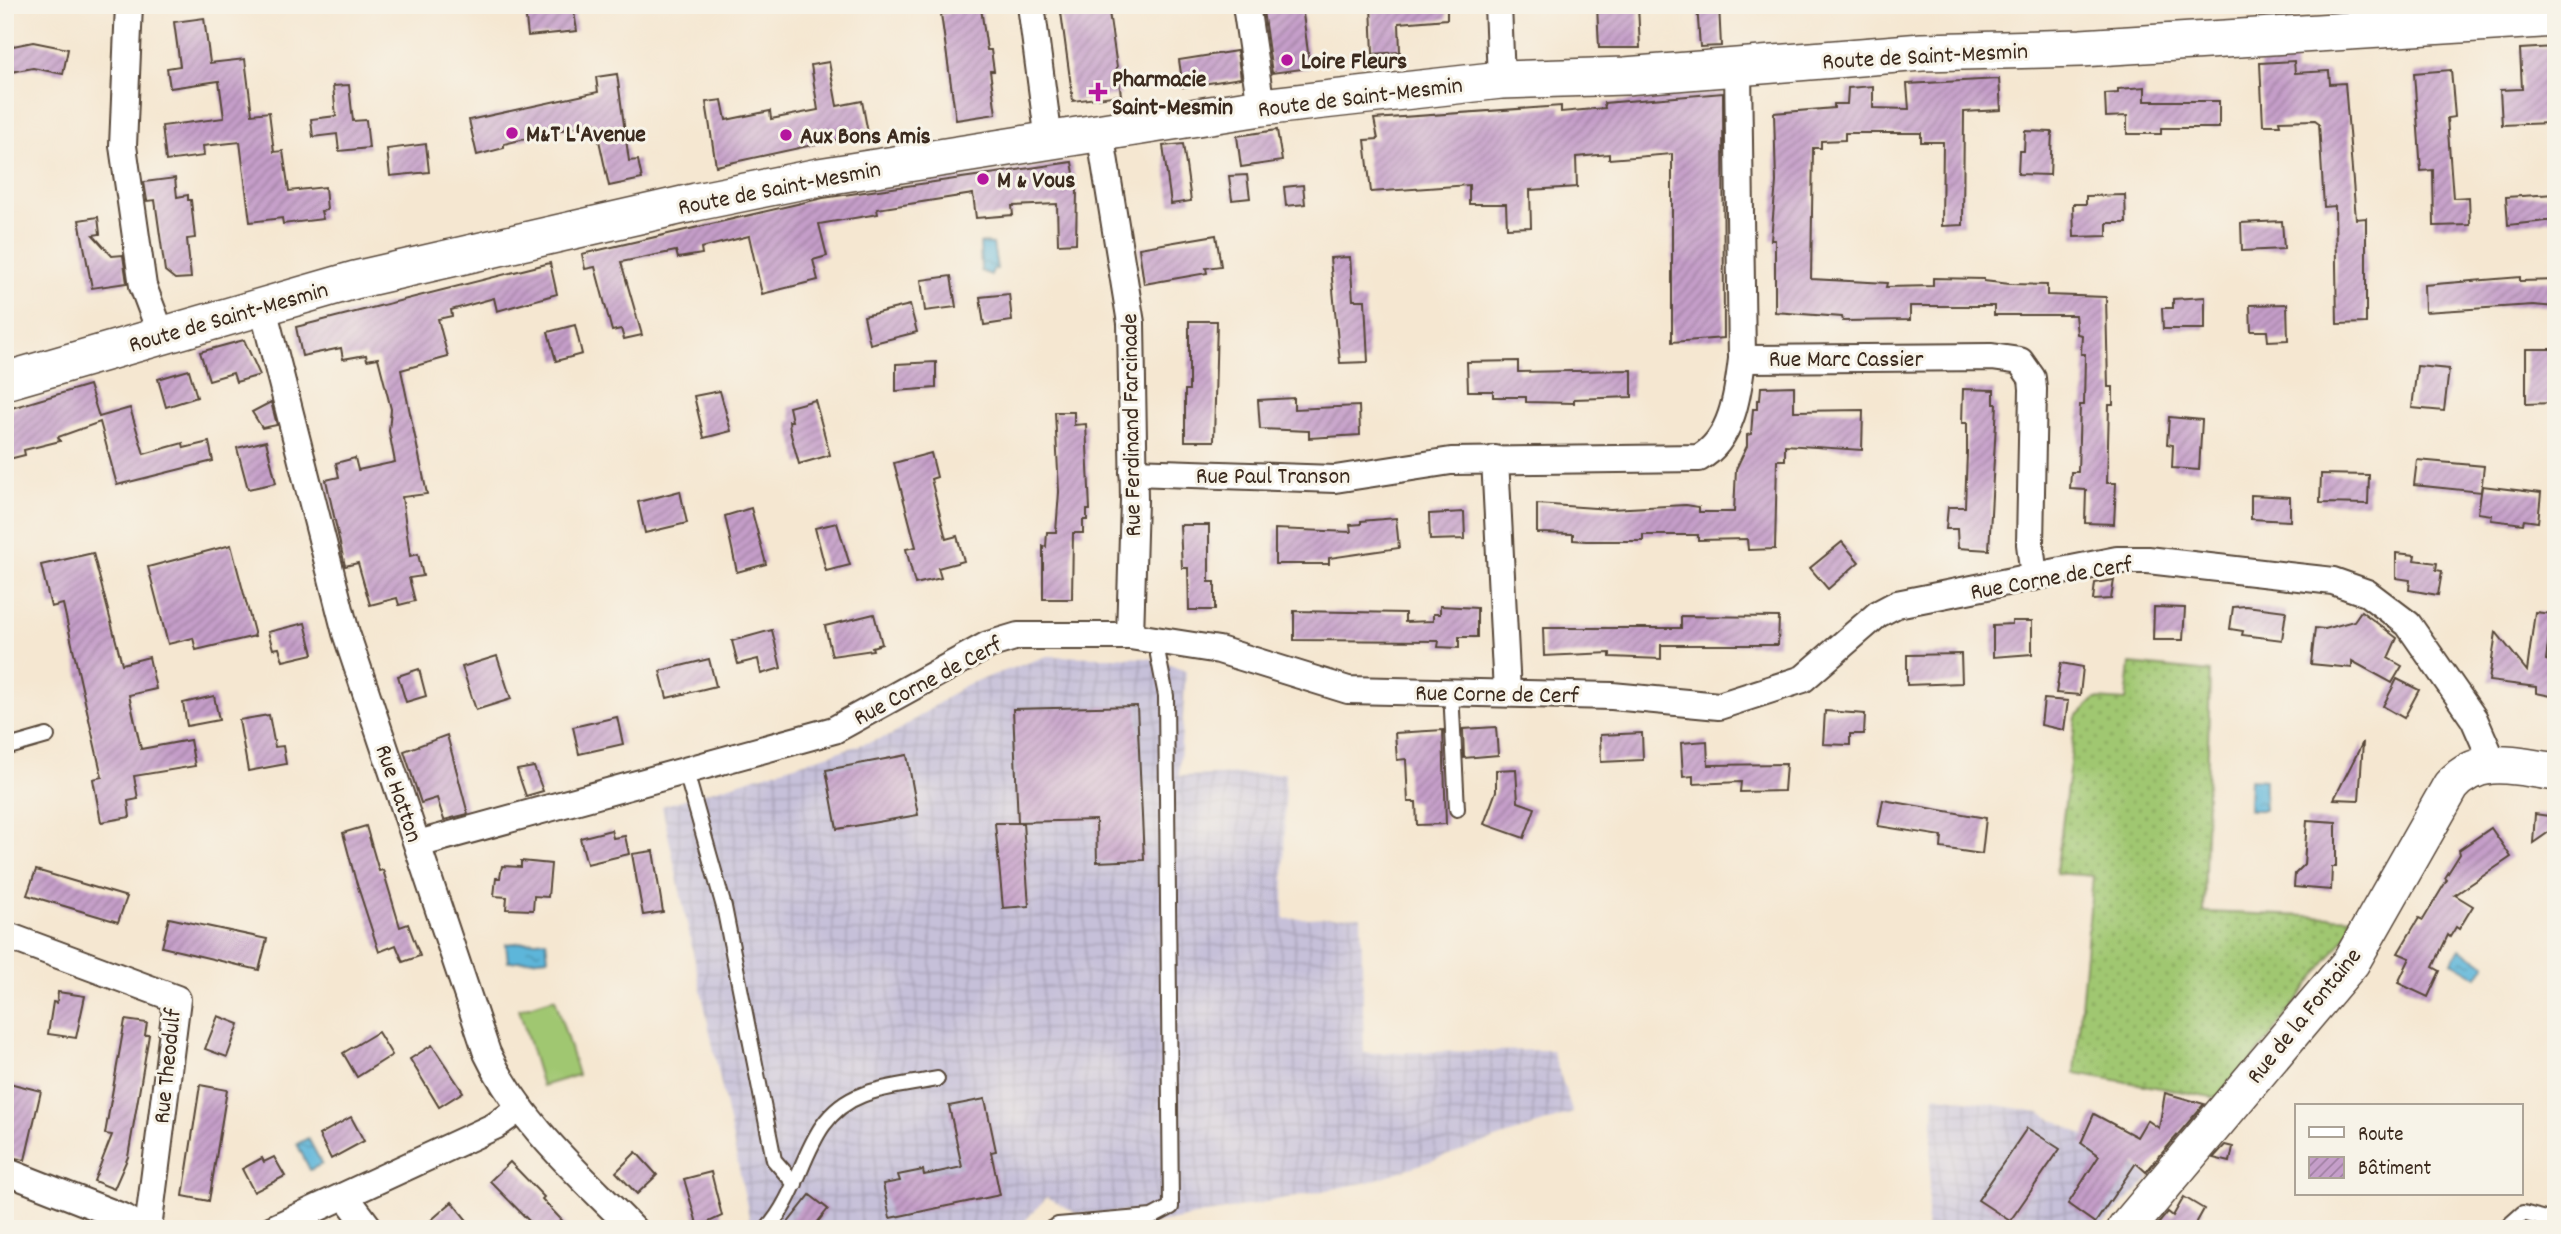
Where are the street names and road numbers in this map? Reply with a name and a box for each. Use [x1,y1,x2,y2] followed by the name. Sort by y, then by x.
[1821,36,2029,80] street label: Route de Saint-Mesmin
[1256,70,1465,128] street label: Route de Saint-Mesmin
[675,154,884,226] street label: Route de Saint-Mesmin
[125,274,333,364] street label: Route de Saint-Mesmin
[1114,313,1152,537] street label: Rue Ferdinand Farcinade
[1769,344,1923,378] street label: Rue Marc Cassier
[1196,461,1350,495] street label: Rue Paul Transon
[1968,549,2136,611] street label: Rue Corne de Cerf
[848,629,1009,736] street label: Rue Corne de Cerf
[1415,678,1580,714] street label: Rue Corne de Cerf
[365,741,430,847] street label: Rue Hatton
[2240,941,2371,1092] street label: Rue de la Fontaine
[146,1006,192,1126] street label: Rue Theodulf

